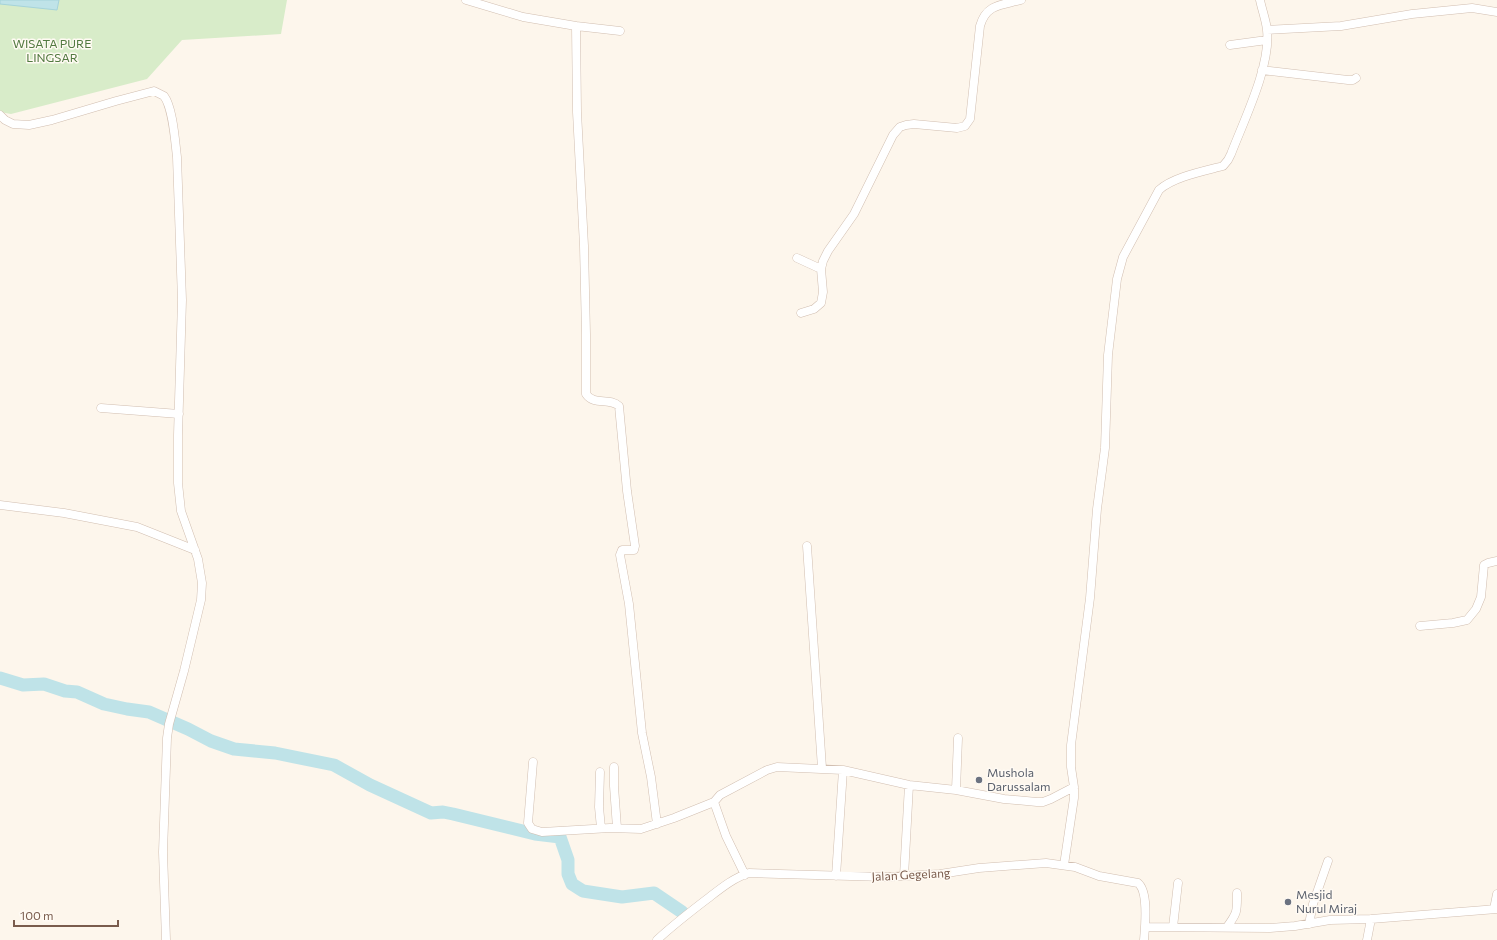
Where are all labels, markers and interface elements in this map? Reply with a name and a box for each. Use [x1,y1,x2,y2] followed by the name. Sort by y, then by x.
[13,36,91,64] park label: WISATA PURE LINGSAR
[987,765,1051,793] place label: Mushola Darussalam
[974,775,984,785] marker: Mushola Darussalam
[871,865,951,884] street label: Jalan Gegelang
[1296,887,1357,915] place label: Mesjid Nurul Miraj
[1283,897,1293,907] marker: Mesjid Nurul Miraj
[14,902,118,928] scale bar
[20,908,54,922] text: 100 m

